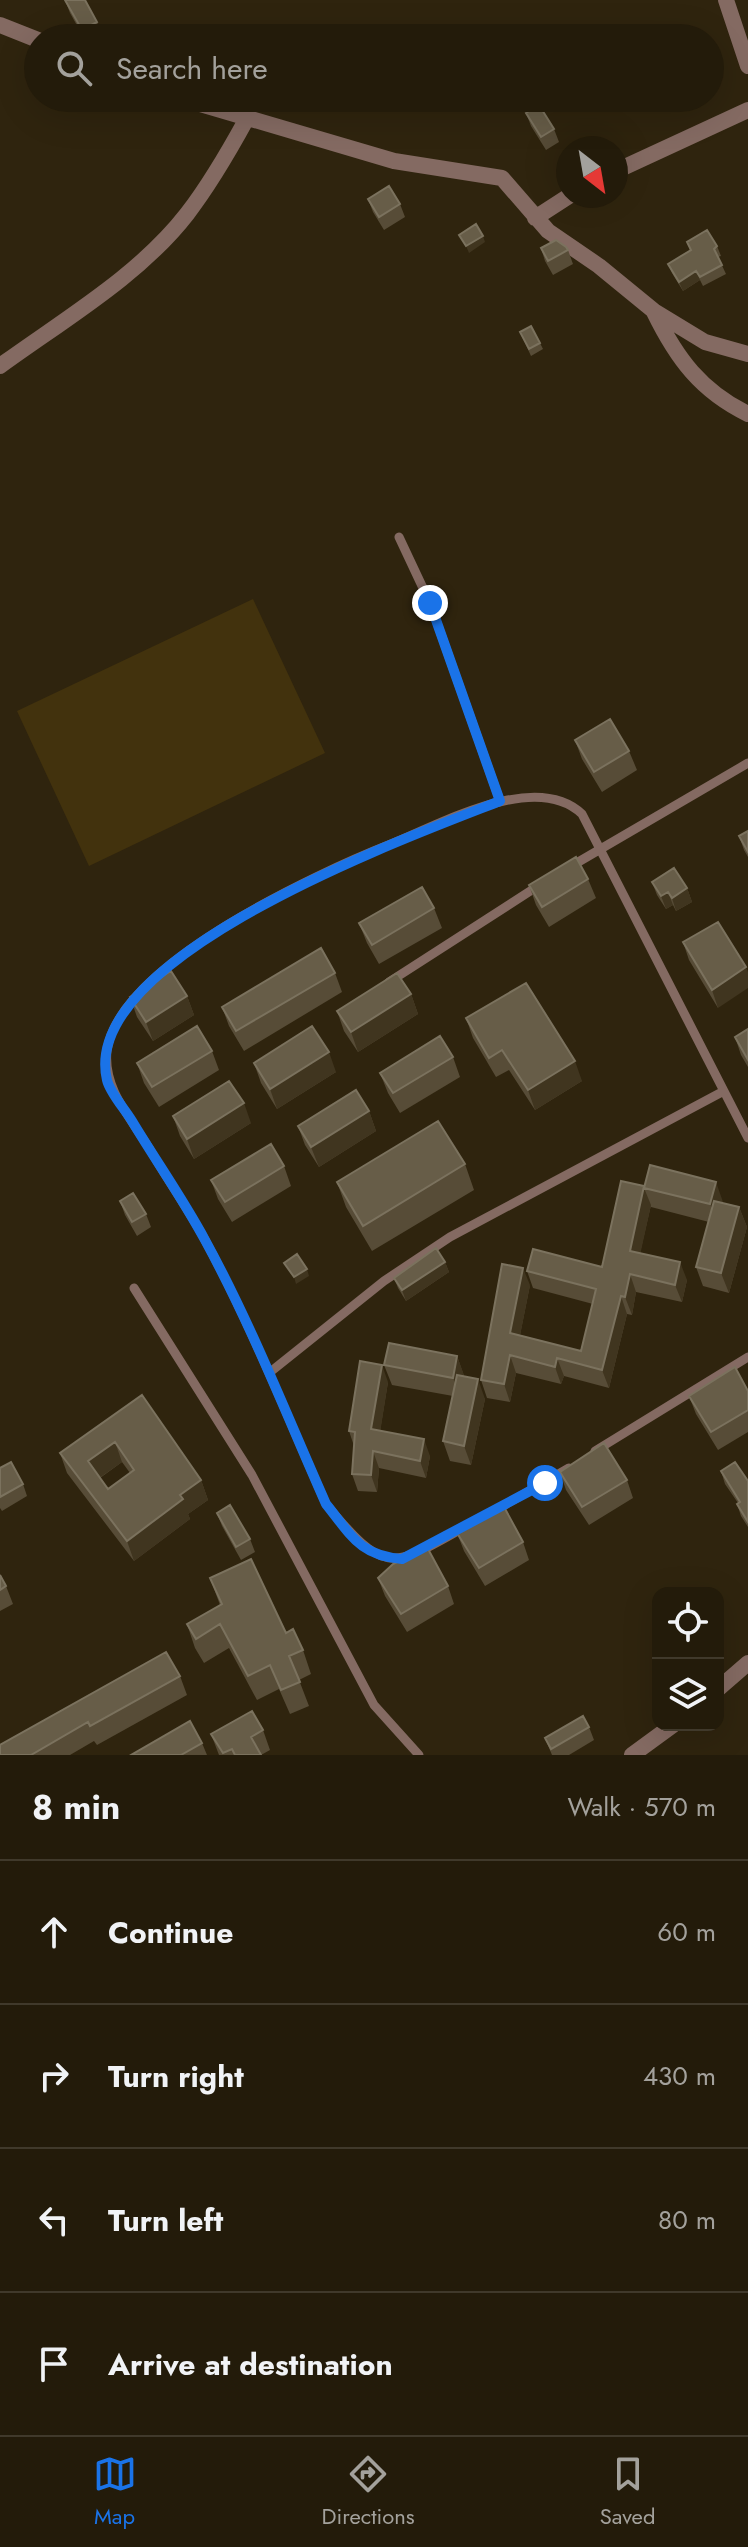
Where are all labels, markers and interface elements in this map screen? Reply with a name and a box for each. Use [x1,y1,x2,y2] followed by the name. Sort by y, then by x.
[24,24,724,112] search box
[52,46,96,90] icon: search
[116,47,268,90] text: Search here
[556,136,628,208] north arrow
[412,585,448,621] route end
[527,1465,563,1501] route start
[652,1587,724,1731] map controls
[652,1587,724,1659] button: locate
[652,1659,724,1731] button: layers
[32,1783,120,1832] text: 8 min
[568,1788,716,1826] text: Walk · 570 m
[32,1910,76,1954] icon: ahead
[108,1911,234,1954] text: Continue
[657,1913,716,1951] text: 60 m
[32,2054,76,2098] icon: right
[108,2055,244,2098] text: Turn right
[643,2057,716,2095] text: 430 m
[32,2198,76,2242] icon: left
[108,2199,223,2242] text: Turn left
[658,2201,716,2239] text: 80 m
[32,2342,76,2386] icon: arrive
[108,2343,393,2386] text: Arrive at destination
[93,2452,137,2532] tab: Map
[322,2452,415,2532] tab: Directions
[600,2452,655,2532] tab: Saved

